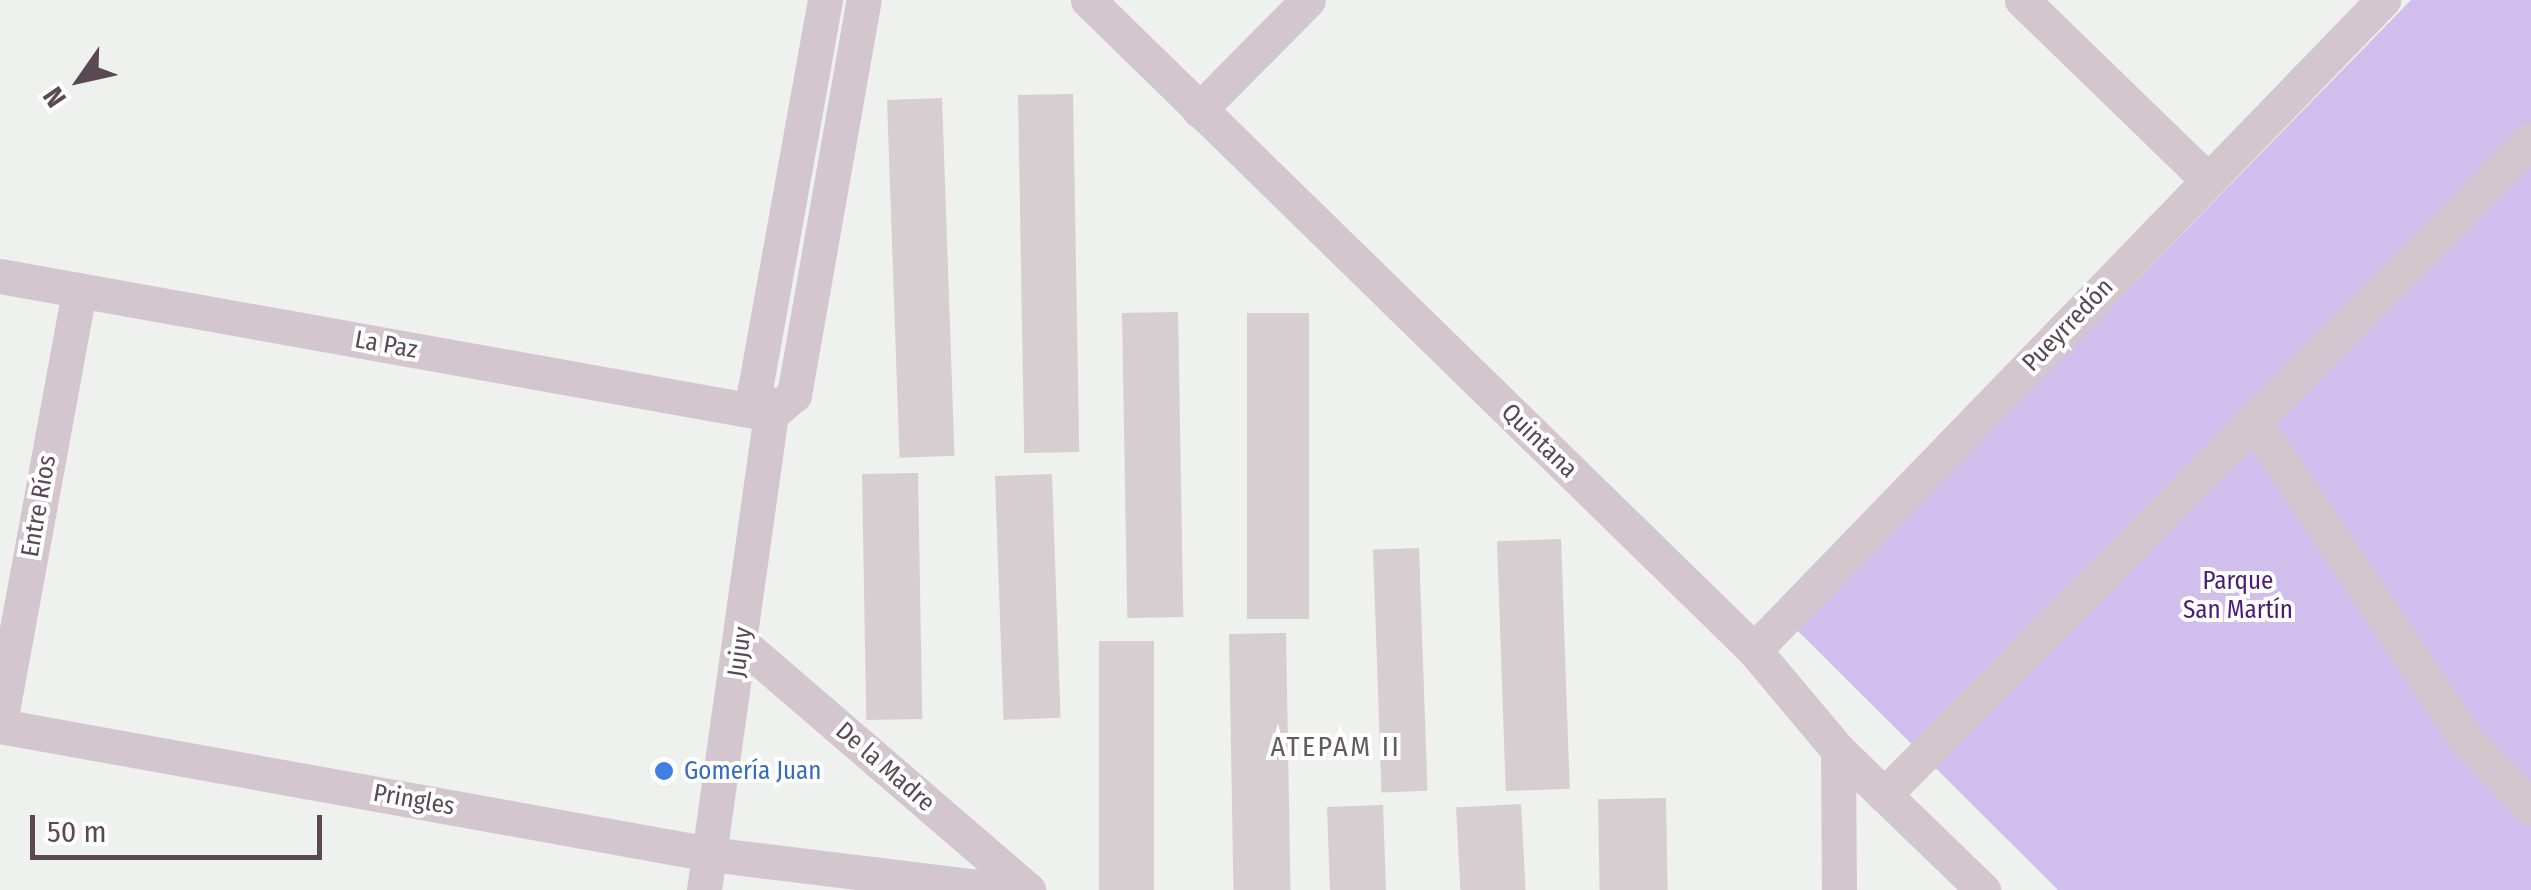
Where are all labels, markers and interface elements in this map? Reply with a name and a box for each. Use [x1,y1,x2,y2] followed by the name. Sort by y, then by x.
[30,30,130,130] north arrow
[36,81,73,113] text: N
[2016,272,2120,378] street label: Pueyrredón
[352,325,420,365] street label: La Paz
[1495,398,1583,484] street label: Quintana
[15,453,63,559] street label: Entre Ríos
[2183,567,2293,626] park label: Parque San Martín
[722,625,758,679] street label: Jujuy
[829,716,941,818] street label: De la Madre
[1271,730,1401,764] district label: ATEPAM II
[684,756,822,786] place label: Gomería Juan
[653,760,675,782] marker: Gomería Juan
[371,778,457,822] street label: Pringles
[35,795,328,857] scale bar
[47,814,107,850] text: 50 m

